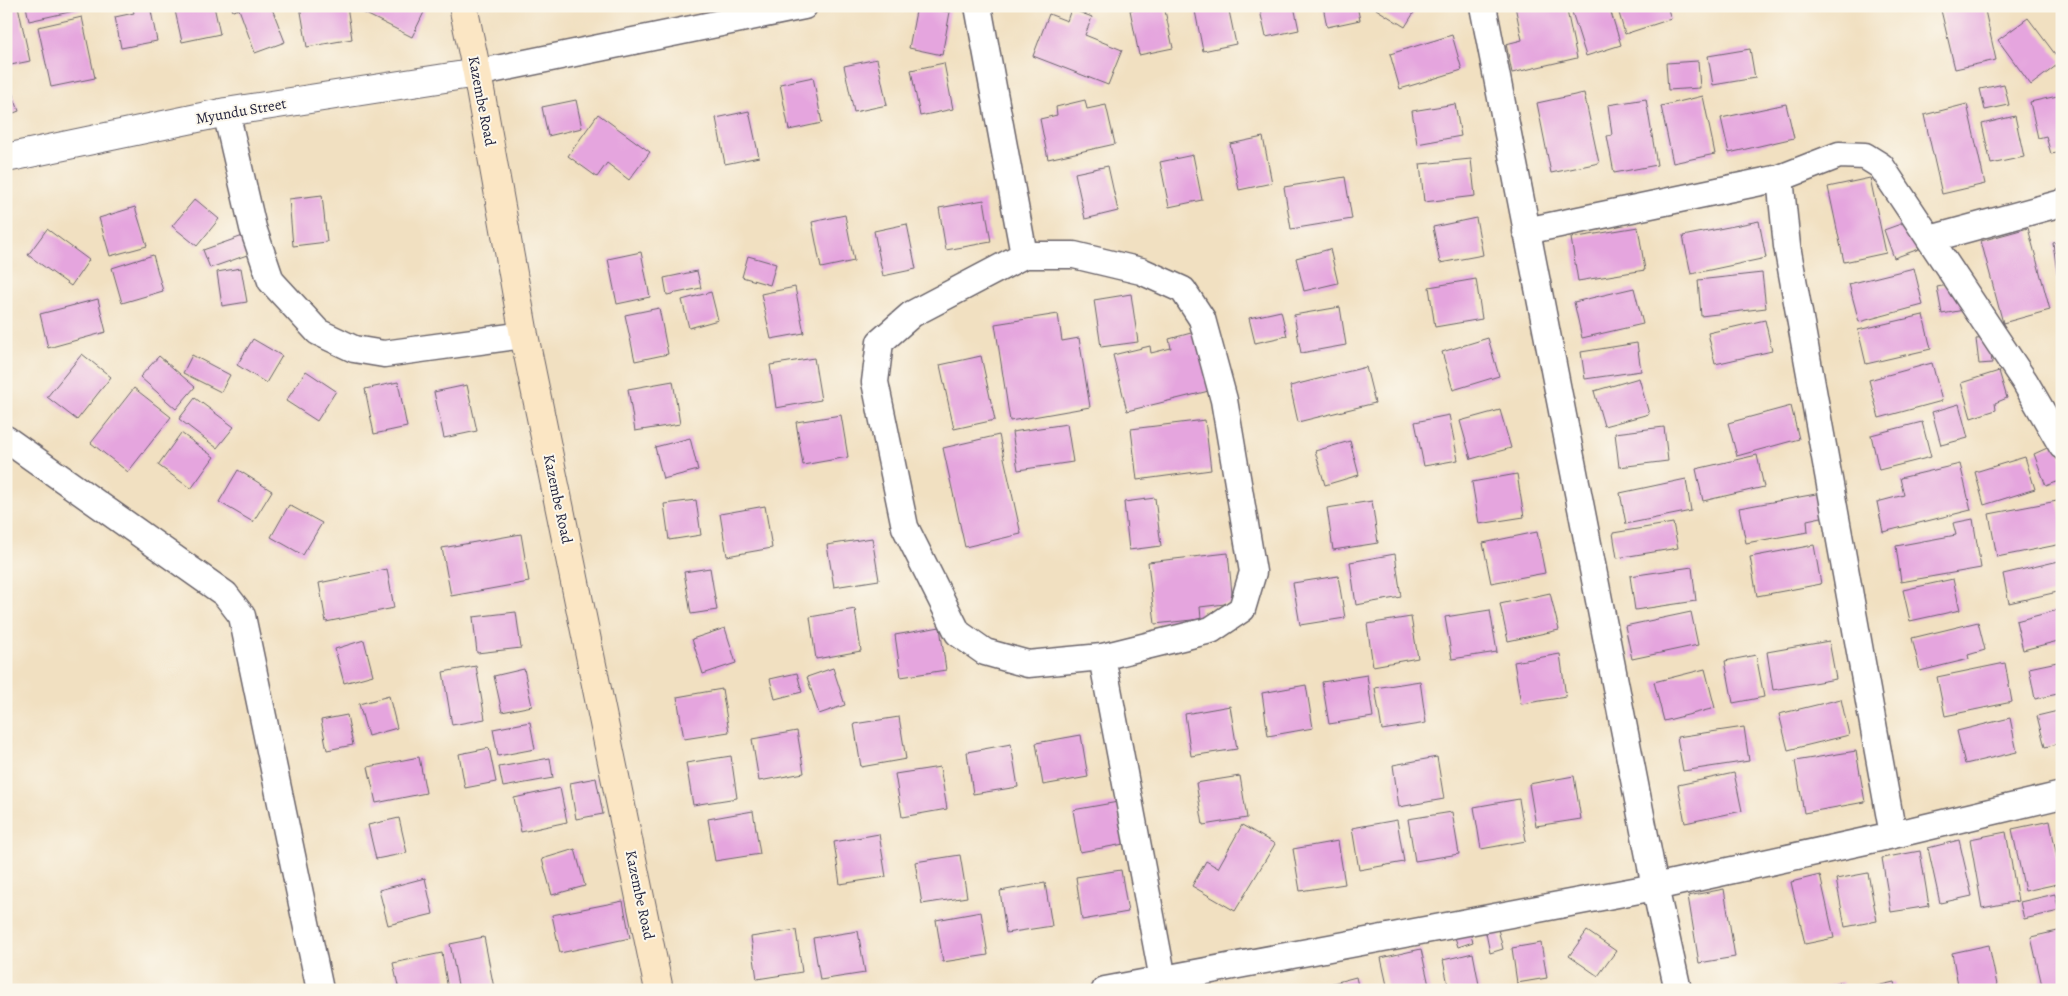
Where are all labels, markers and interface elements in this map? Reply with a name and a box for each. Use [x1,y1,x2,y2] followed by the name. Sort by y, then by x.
[464,54,501,148] street label: Kazembe Road
[194,93,288,129] street label: Myundu Street
[539,452,577,546] street label: Kazembe Road
[621,848,659,942] street label: Kazembe Road

